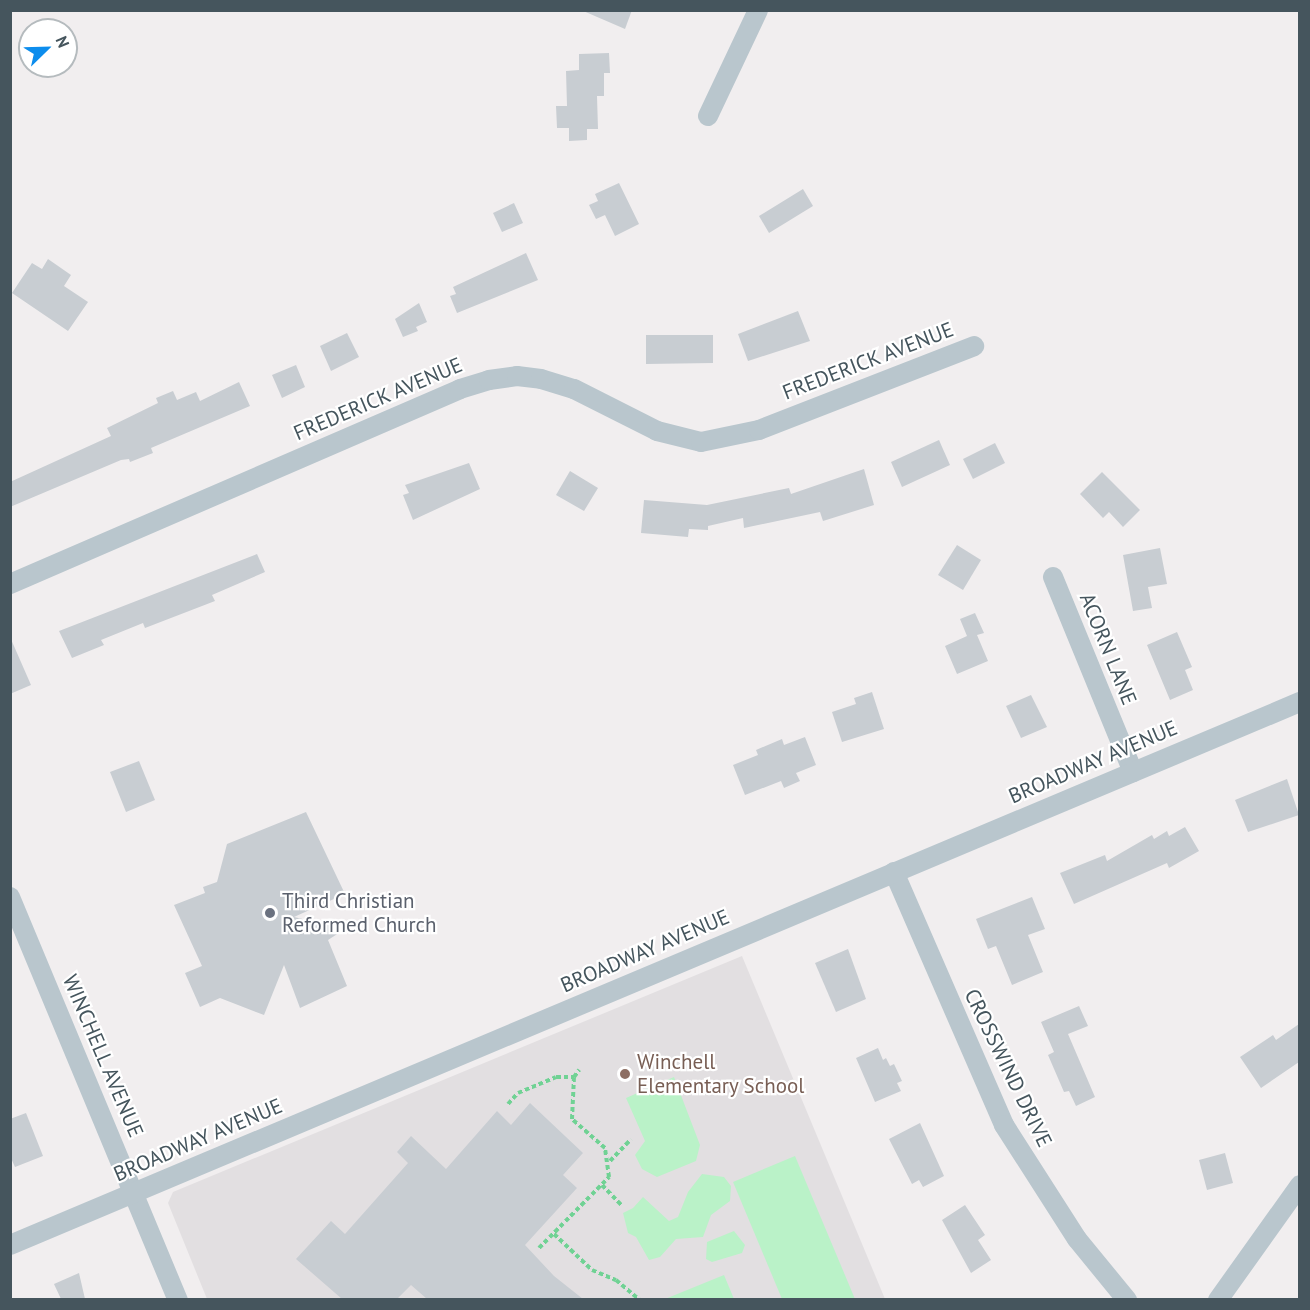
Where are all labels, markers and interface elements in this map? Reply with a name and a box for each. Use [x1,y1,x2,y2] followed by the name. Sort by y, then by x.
[18,18,78,78] north arrow
[51,33,74,50] text: N
[778,317,958,405] street label: FREDERICK AVENUE
[289,352,467,446] street label: FREDERICK AVENUE
[1074,589,1142,709] street label: ACORN LANE
[1004,715,1182,809] street label: BROADWAY AVENUE
[282,888,437,938] place label: Third Christian Reformed Church
[556,904,734,998] street label: BROADWAY AVENUE
[263,906,277,920] marker: Third Christian Reformed Church
[57,970,149,1142] street label: WINCHELL AVENUE
[959,985,1057,1151] street label: CROSSWIND DRIVE
[637,1049,805,1099] place label: Winchell Elementary School
[618,1067,632,1081] marker: Winchell Elementary School
[109,1093,287,1187] street label: BROADWAY AVENUE

